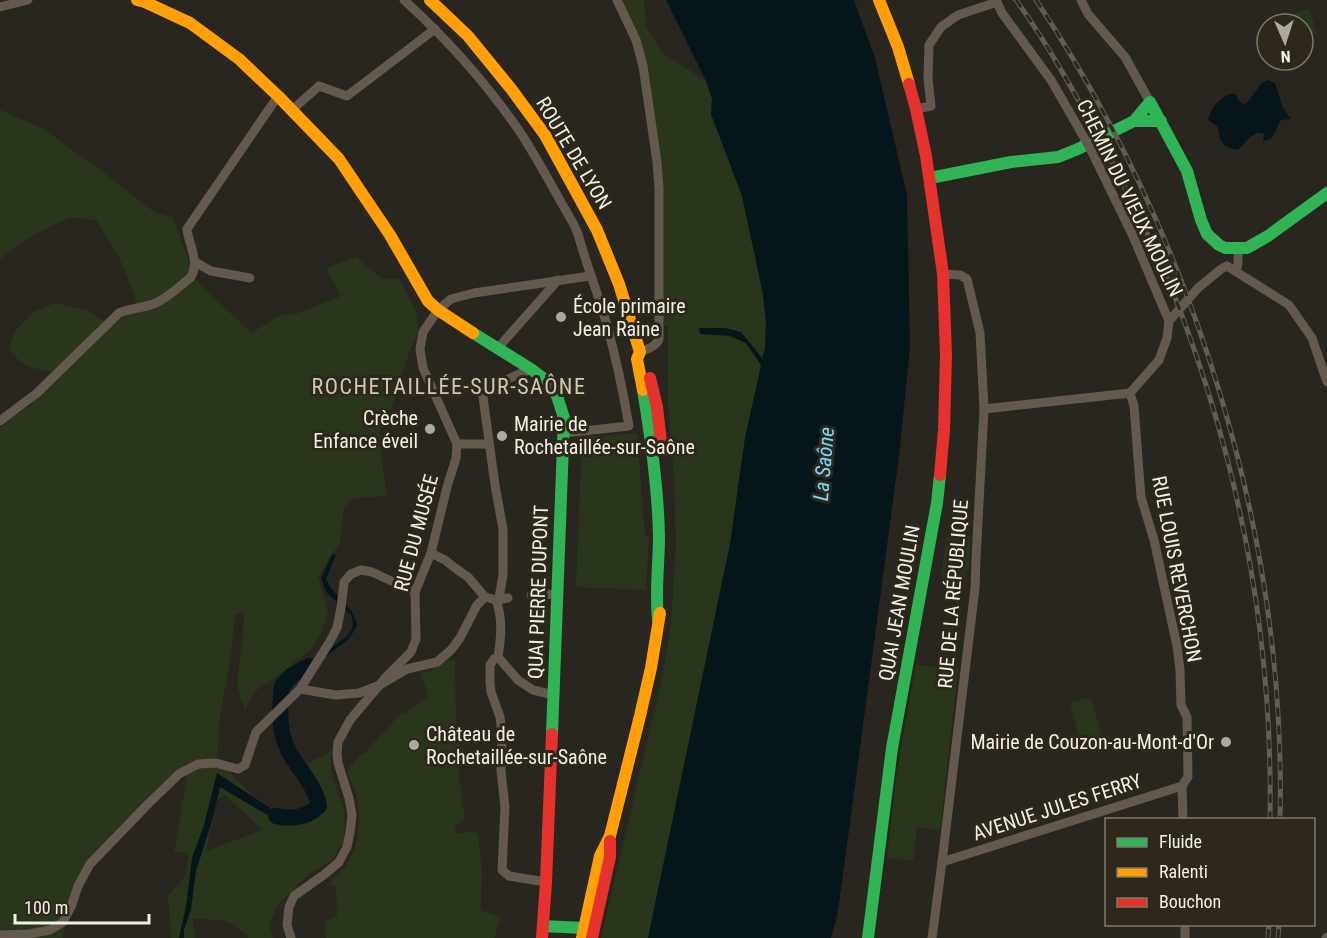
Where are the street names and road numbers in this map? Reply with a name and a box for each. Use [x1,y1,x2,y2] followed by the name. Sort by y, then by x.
[531,93,617,213] street label: ROUTE DE LYON
[1072,96,1188,300] street label: CHEMIN DU VIEUX MOULIN
[389,472,443,594] street label: RUE DU MUSÉE
[1147,474,1207,664] street label: RUE LOUIS REVERCHON
[933,498,973,690] street label: RUE DE LA RÉPUBLIQUE
[523,505,553,679] street label: QUAI PIERRE DUPONT
[874,523,924,683] street label: QUAI JEAN MOULIN
[970,768,1145,846] street label: AVENUE JULES FERRY

